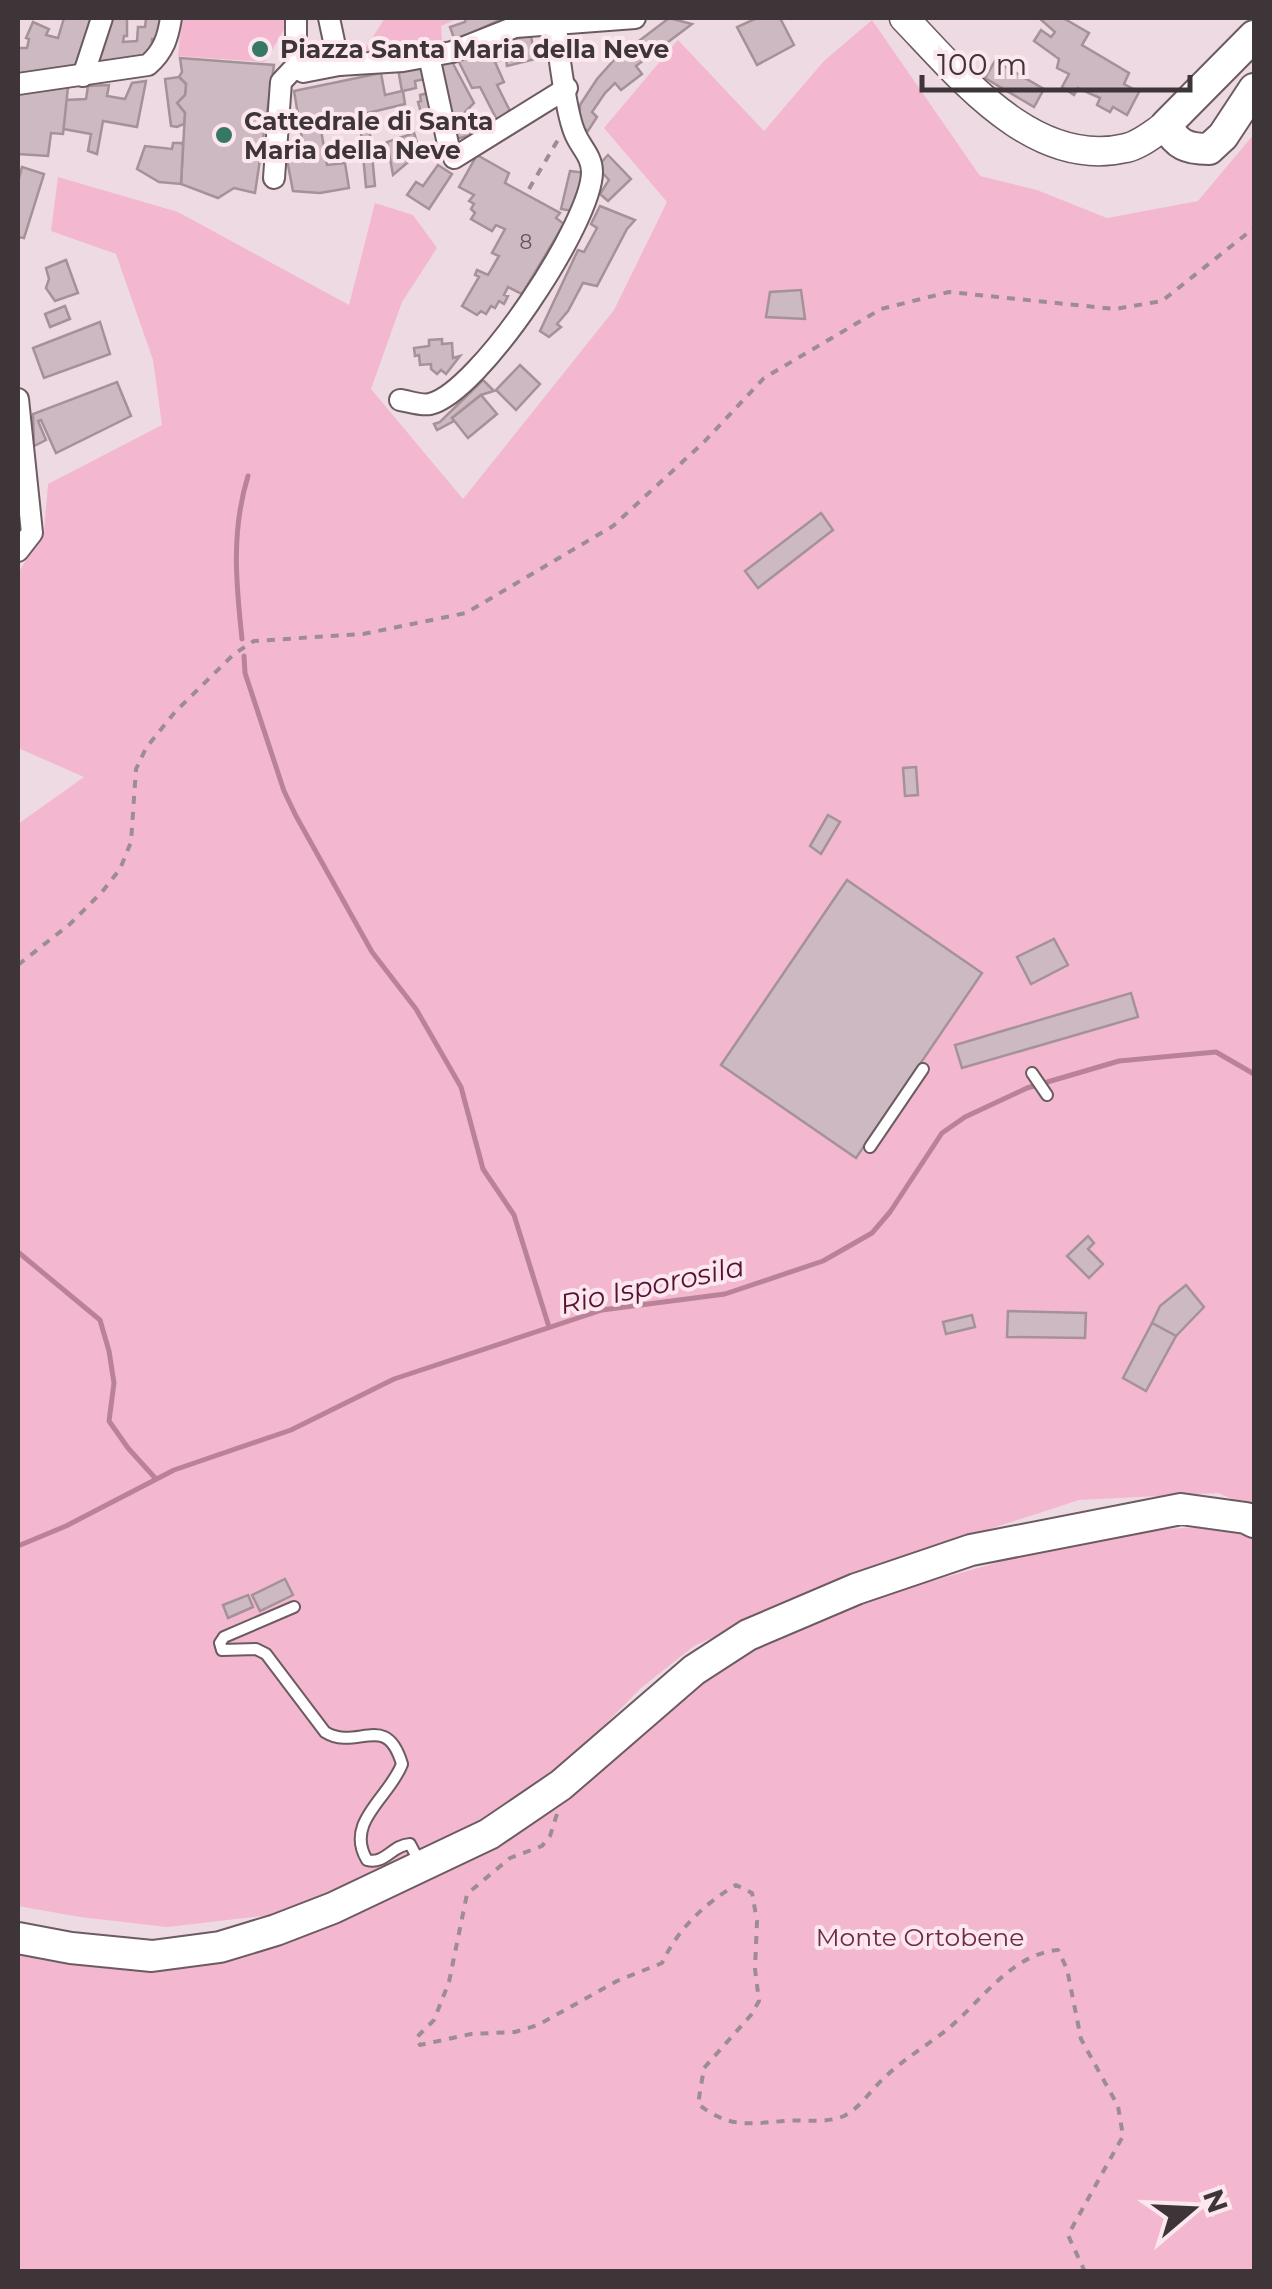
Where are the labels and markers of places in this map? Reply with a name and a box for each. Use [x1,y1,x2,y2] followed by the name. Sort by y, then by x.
[280,34,669,64] place label: Piazza Santa Maria della Neve
[249,38,271,60] marker: Piazza Santa Maria della Neve
[244,106,494,165] place label: Cattedrale di Santa Maria della Neve
[213,124,235,146] marker: Cattedrale di Santa Maria della Neve

